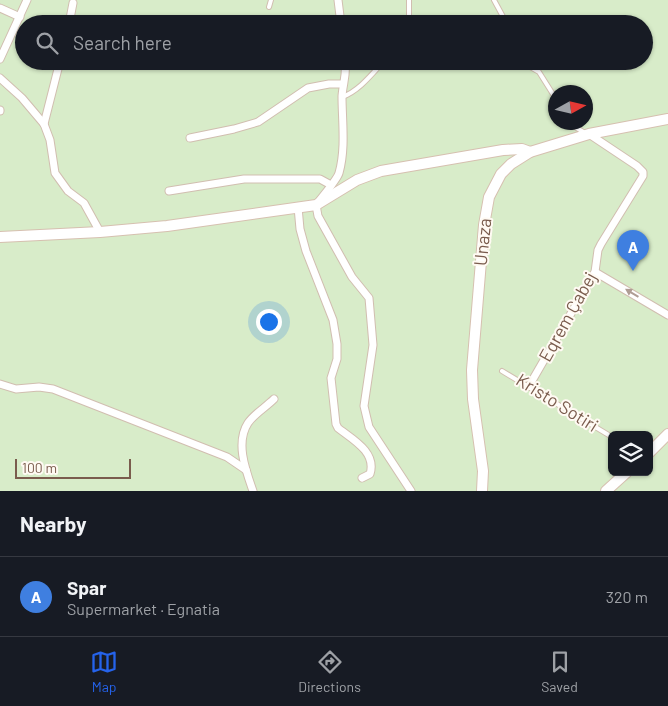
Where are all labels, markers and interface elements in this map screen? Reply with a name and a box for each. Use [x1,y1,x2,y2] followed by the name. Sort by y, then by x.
[15,15,653,70] search box
[33,29,61,57] icon: search
[73,31,172,54] text: Search here
[548,85,593,130] north arrow
[469,217,495,267] street label: Unaza
[617,230,649,271] pin: A
[533,268,601,365] street label: Eqrem Çabej
[625,289,638,298] one-way arrow
[256,309,282,335] your location
[512,368,603,436] street label: Kristo Sotiri
[608,431,653,476] map controls
[608,431,653,476] button: layers
[15,456,131,479] scale bar
[22,459,57,476] text: 100 m
[20,511,86,536] text: Nearby
[67,576,106,599] text: Spar
[31,587,41,606] text: A
[606,587,648,606] text: 320 m
[67,599,220,618] text: Supermarket · Egnatia
[90,648,118,695] tab: Map
[298,648,361,695] tab: Directions
[541,648,578,695] tab: Saved

